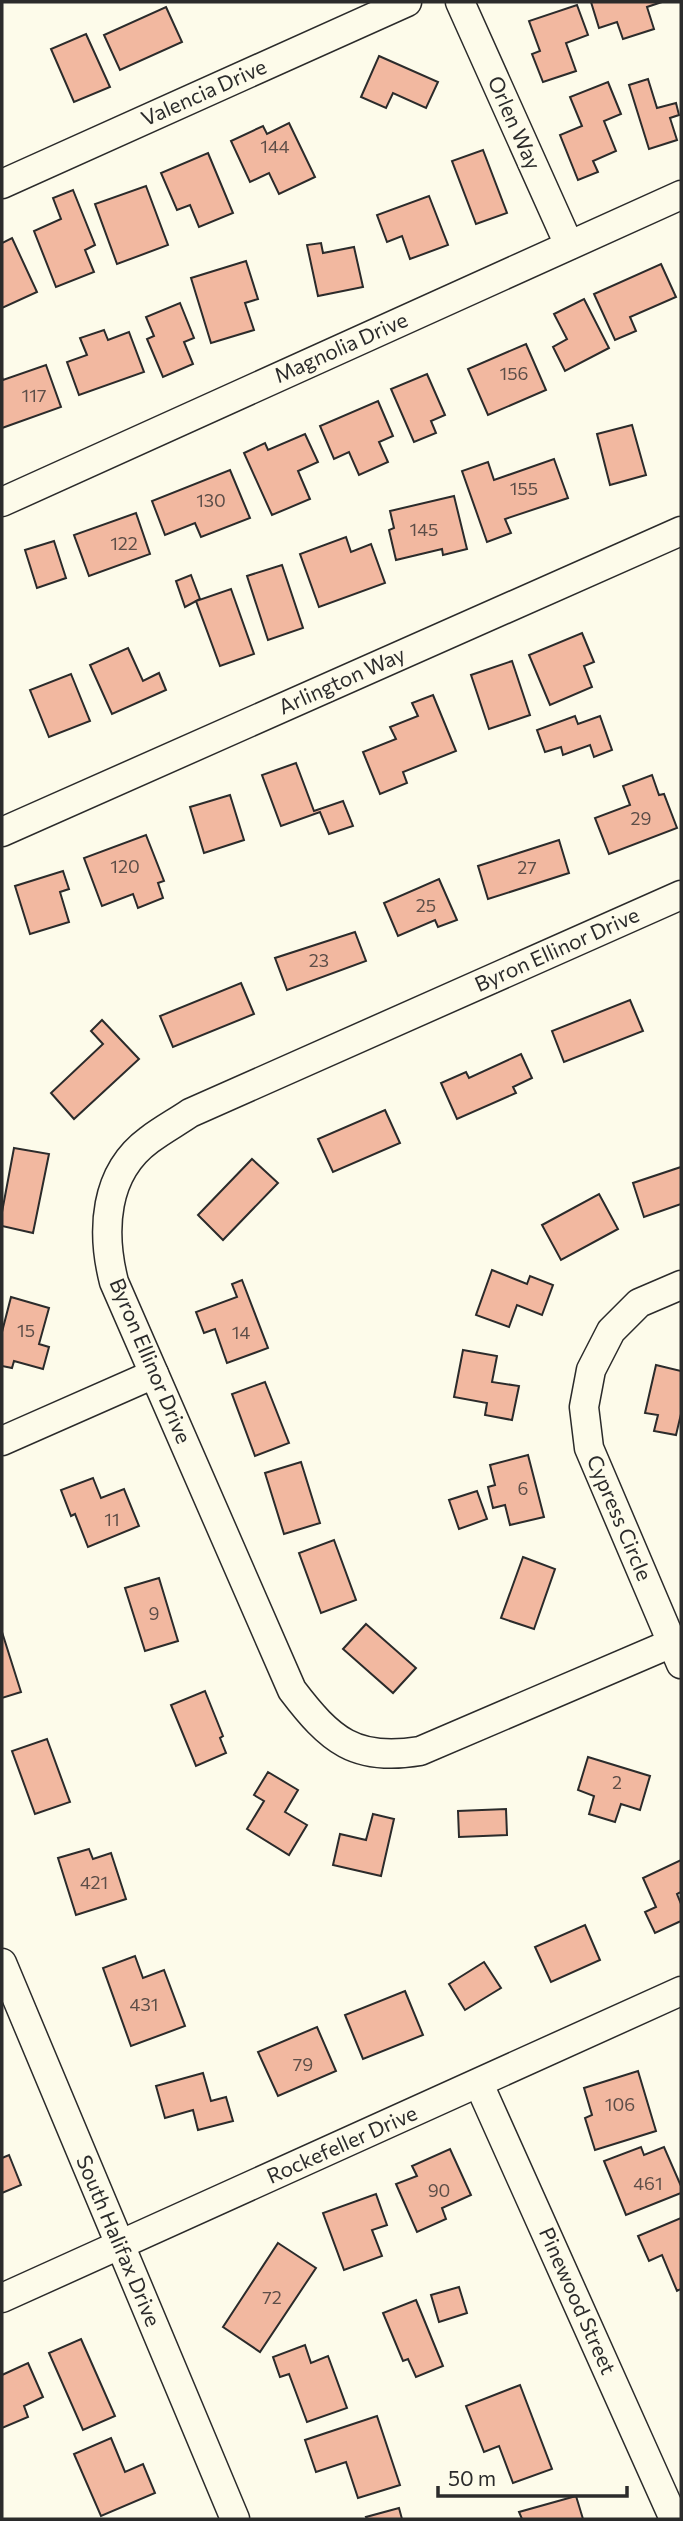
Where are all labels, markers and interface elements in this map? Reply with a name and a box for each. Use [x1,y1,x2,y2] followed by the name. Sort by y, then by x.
[137,53,270,130] street label: Valencia Drive
[484,72,547,173] street label: Orlen Way
[260,135,290,157] house number: 144
[270,306,411,387] street label: Magnolia Drive
[500,362,528,384] house number: 156
[22,384,46,406] house number: 117
[510,477,538,499] house number: 155
[196,489,226,511] house number: 130
[410,518,438,540] house number: 145
[110,532,138,554] house number: 122
[274,640,409,719] street label: Arlington Way
[631,807,651,829] house number: 29
[110,855,140,877] house number: 120
[517,856,537,878] house number: 27
[416,894,436,916] house number: 25
[470,901,642,996] street label: Byron Ellinor Drive
[309,949,329,971] house number: 23
[105,1274,198,1447] street label: Byron Ellinor Drive
[17,1319,35,1341] house number: 15
[232,1321,250,1343] house number: 14
[583,1451,658,1584] street label: Cypress Circle
[518,1477,528,1499] house number: 6
[104,1508,120,1530] house number: 11
[149,1602,159,1624] house number: 9
[612,1771,622,1793] house number: 2
[80,1871,108,1893] house number: 421
[130,1993,158,2015] house number: 431
[293,2053,313,2075] house number: 79
[605,2093,635,2115] house number: 106
[262,2099,420,2188] street label: Rockefeller Drive
[72,2151,167,2330] street label: South Halifax Drive
[633,2172,663,2194] house number: 461
[428,2179,450,2201] house number: 90
[535,2223,622,2378] street label: Pinewood Street
[262,2286,282,2308] house number: 72
[438,2454,627,2498] scale bar
[448,2465,496,2490] text: 50 m

